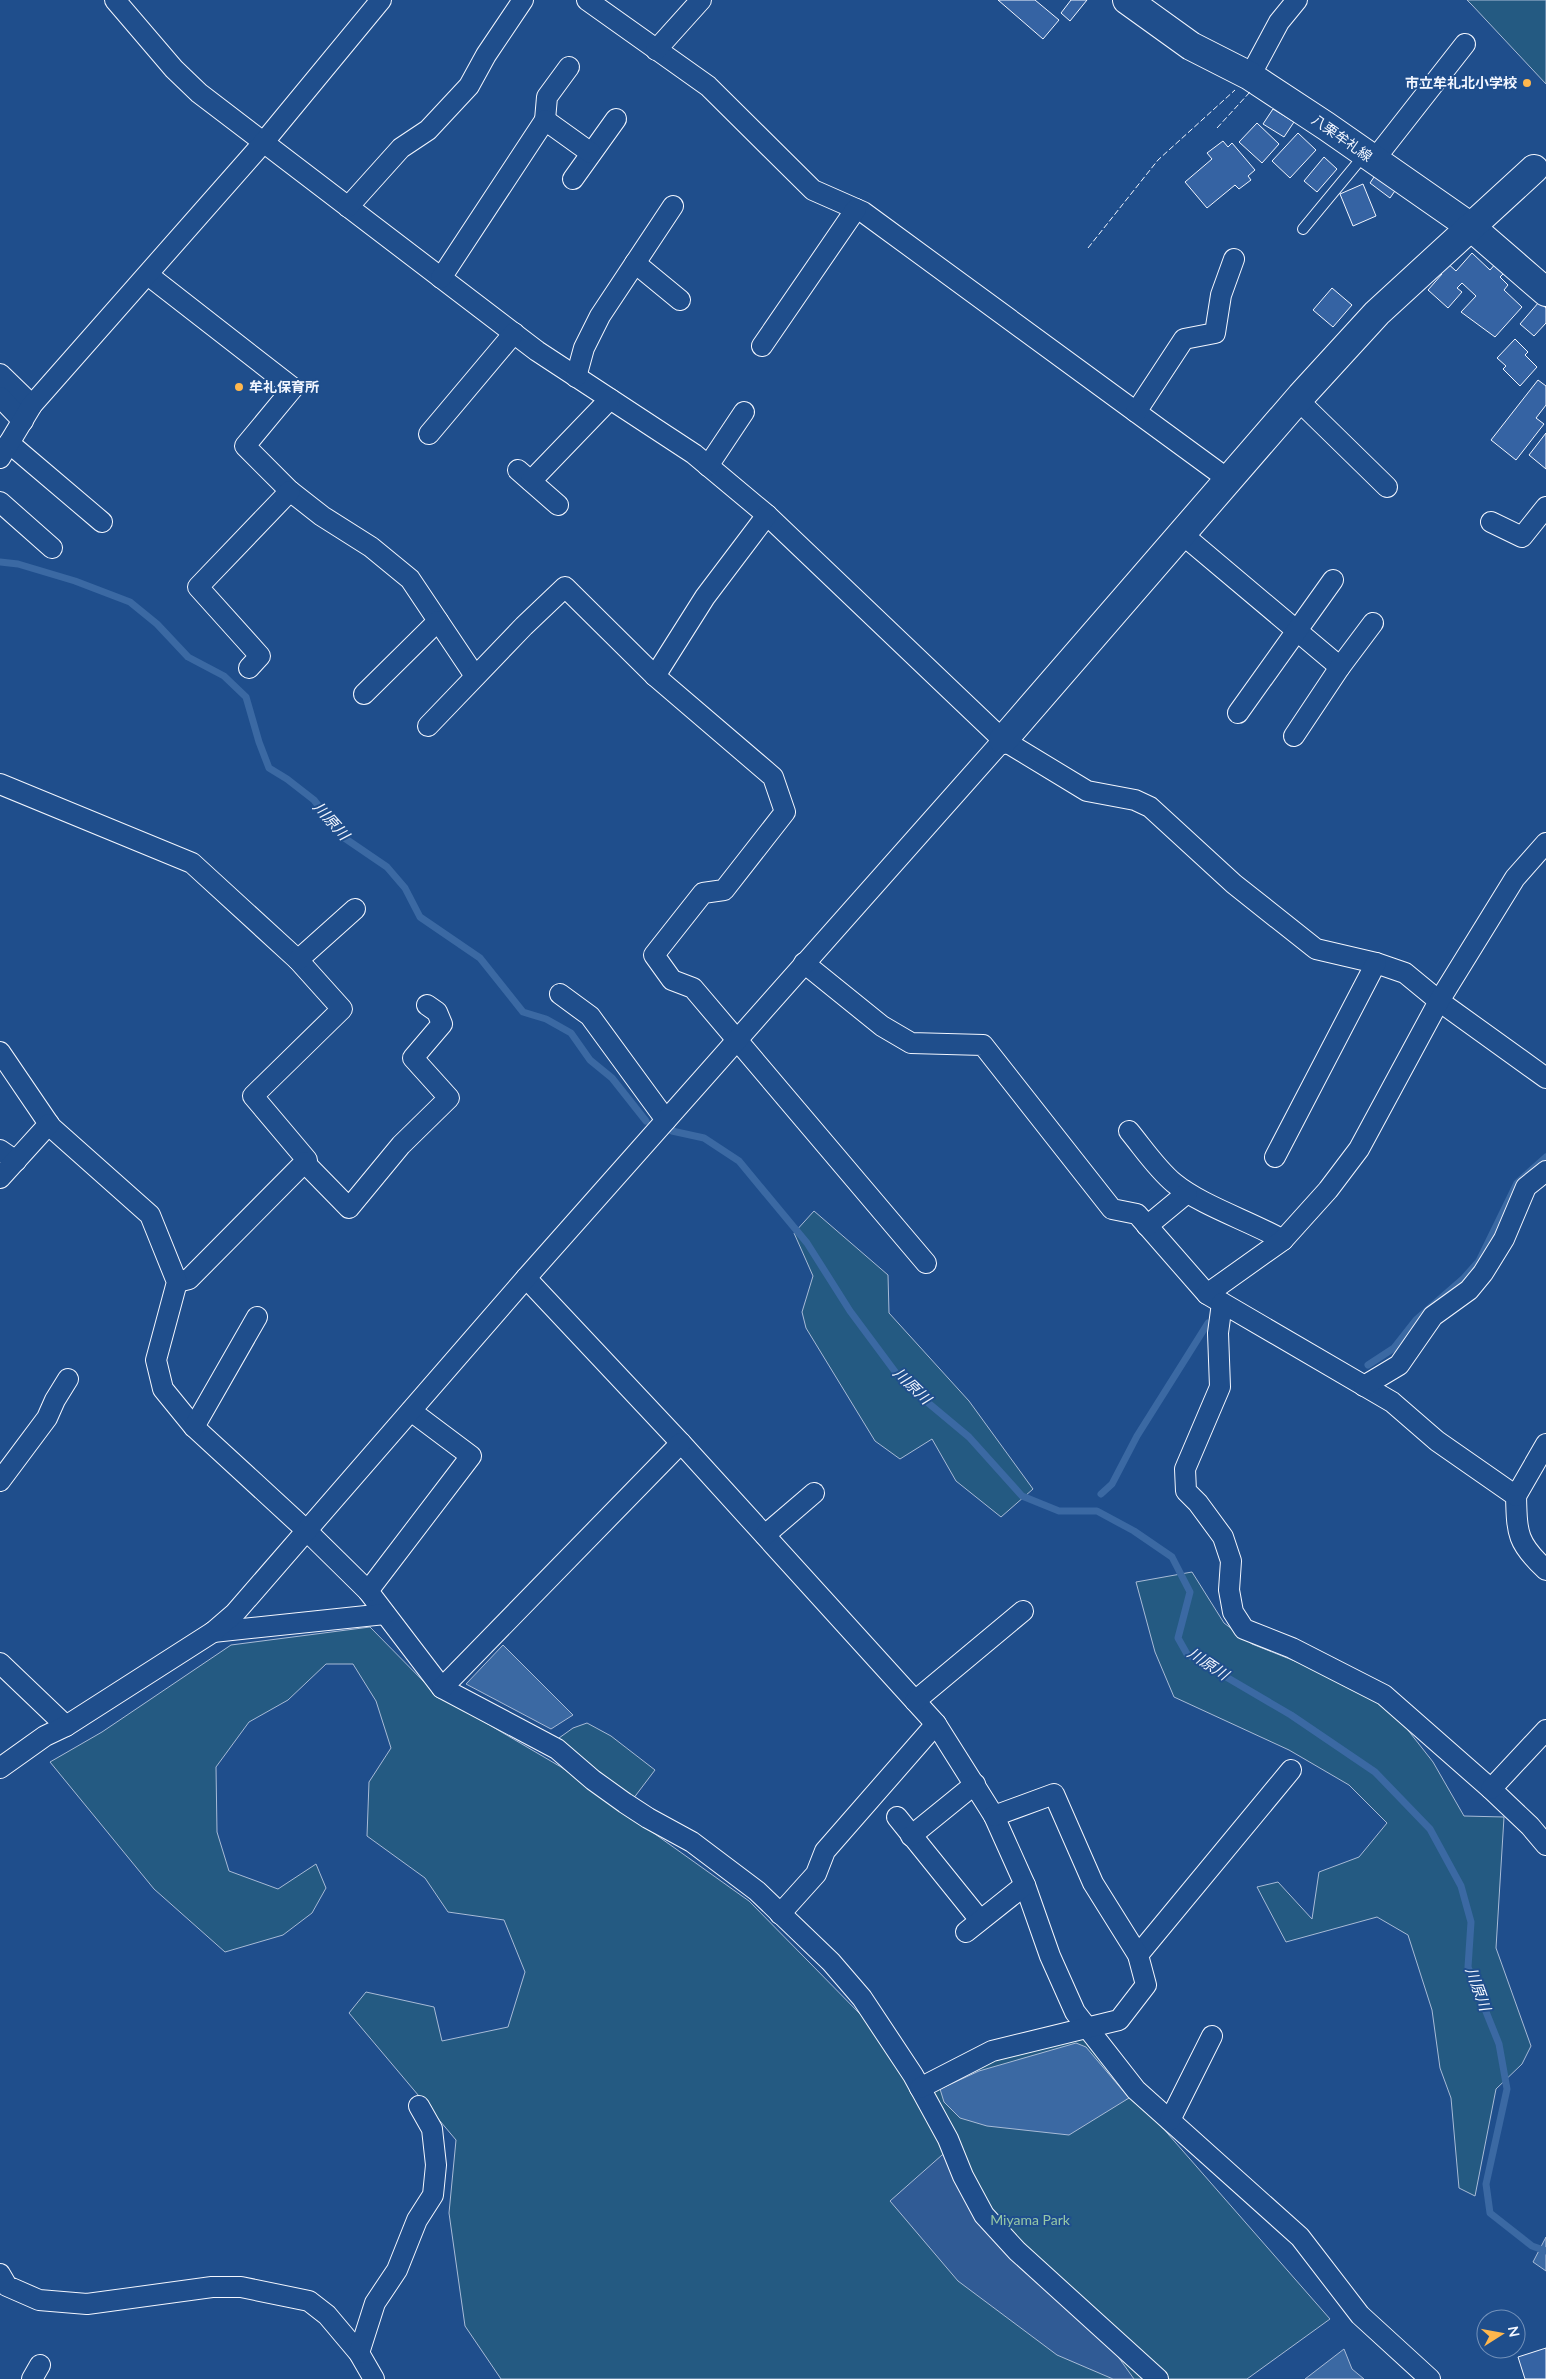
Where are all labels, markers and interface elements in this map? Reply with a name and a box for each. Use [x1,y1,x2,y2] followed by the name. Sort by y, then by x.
[1405,74,1517,91] place label: 市立牟礼北小学校
[1521,77,1533,89] marker: 市立牟礼北小学校
[1309,111,1376,165] street label: 八栗牟礼線
[249,378,319,395] place label: 牟礼保育所
[233,381,245,393] marker: 牟礼保育所
[310,798,355,845] water label: 川原川
[890,1363,937,1409] water label: 川原川
[1185,1643,1234,1684] water label: 川原川
[1463,1964,1496,2015] water label: 川原川
[990,2211,1071,2228] park label: Miyama Park
[1476,2309,1526,2359] north arrow
[1505,2325,1524,2338] text: N

